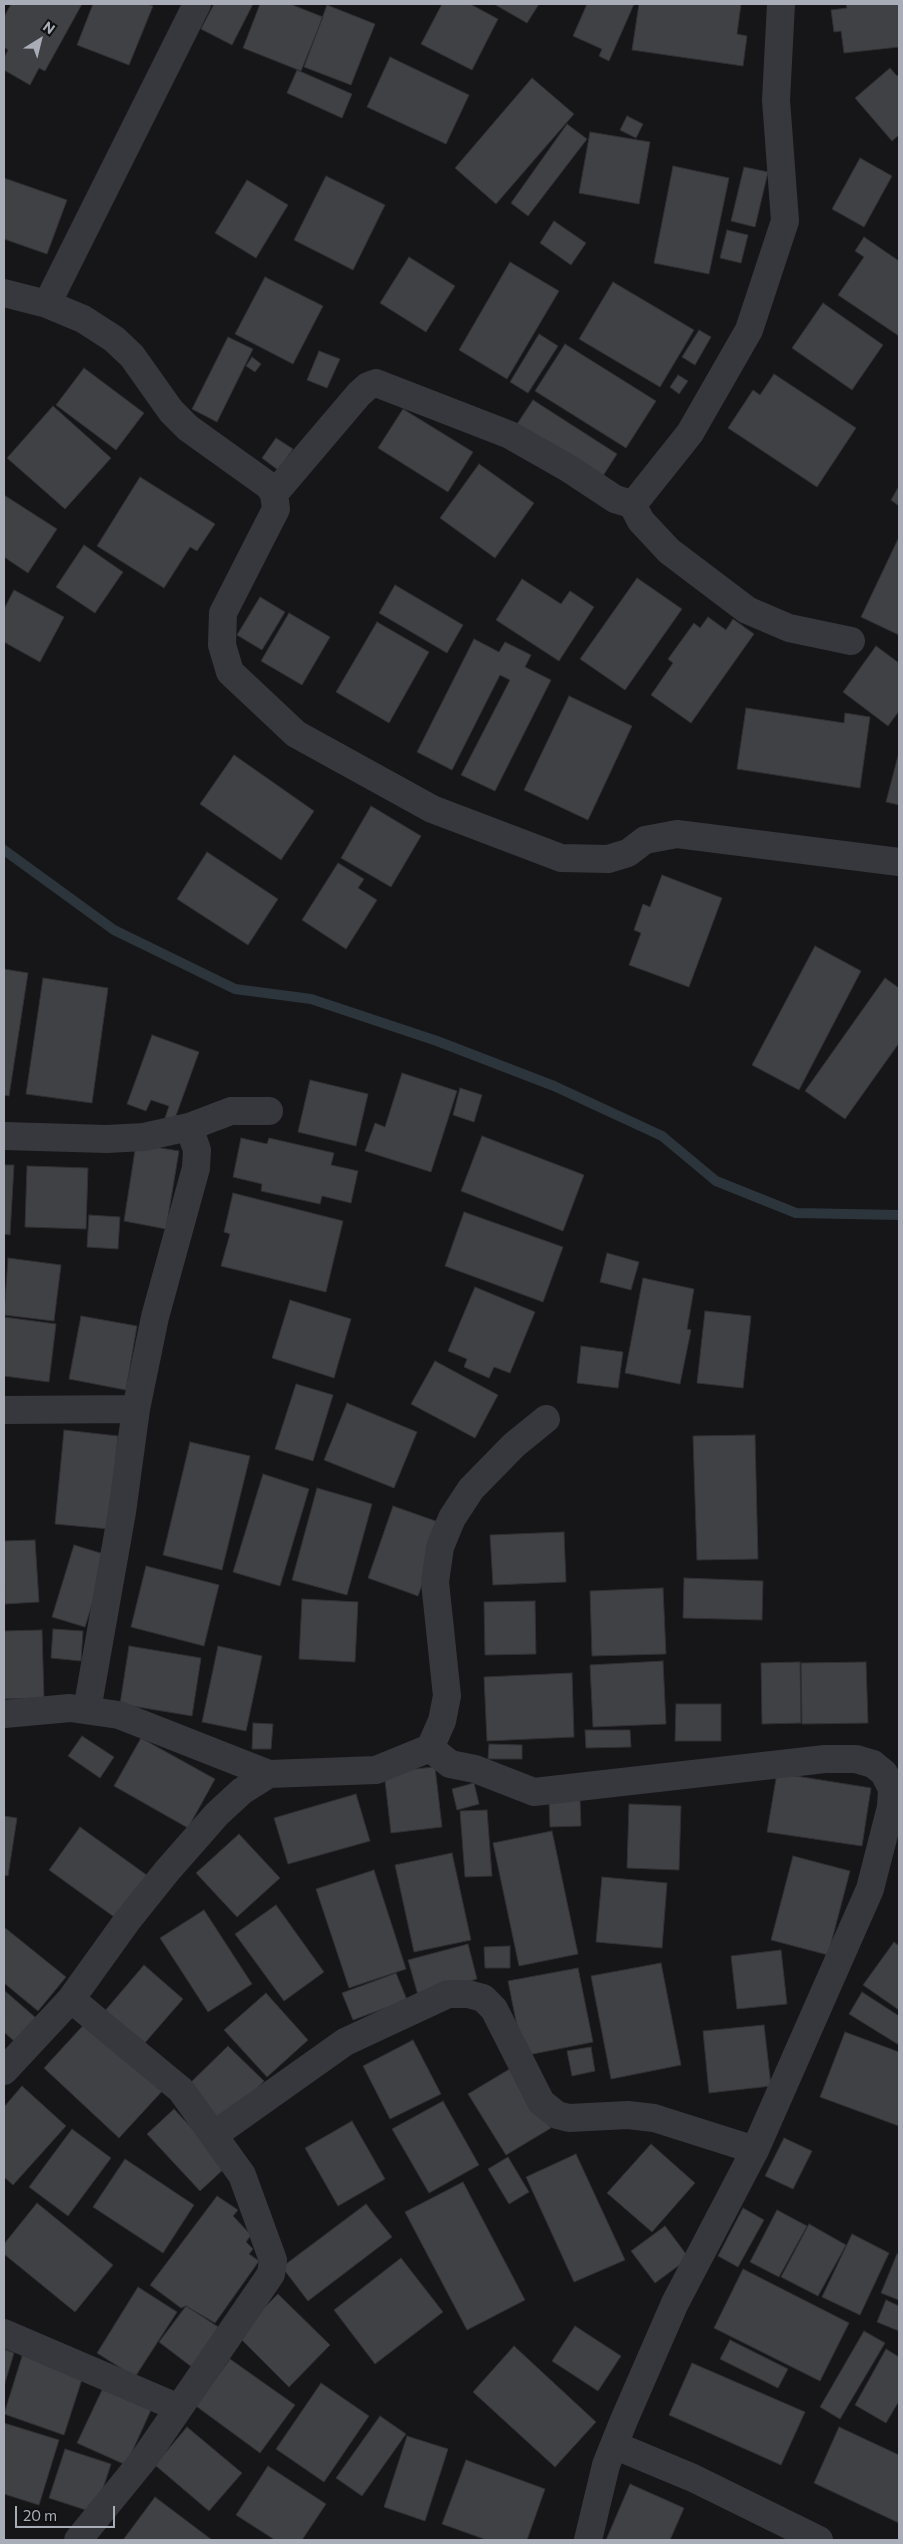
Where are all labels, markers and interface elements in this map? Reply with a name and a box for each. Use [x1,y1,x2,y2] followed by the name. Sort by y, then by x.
[15,15,65,65] north arrow
[40,17,58,37] text: N
[18,2496,118,2528] scale bar
[23,2506,57,2524] text: 20 m

